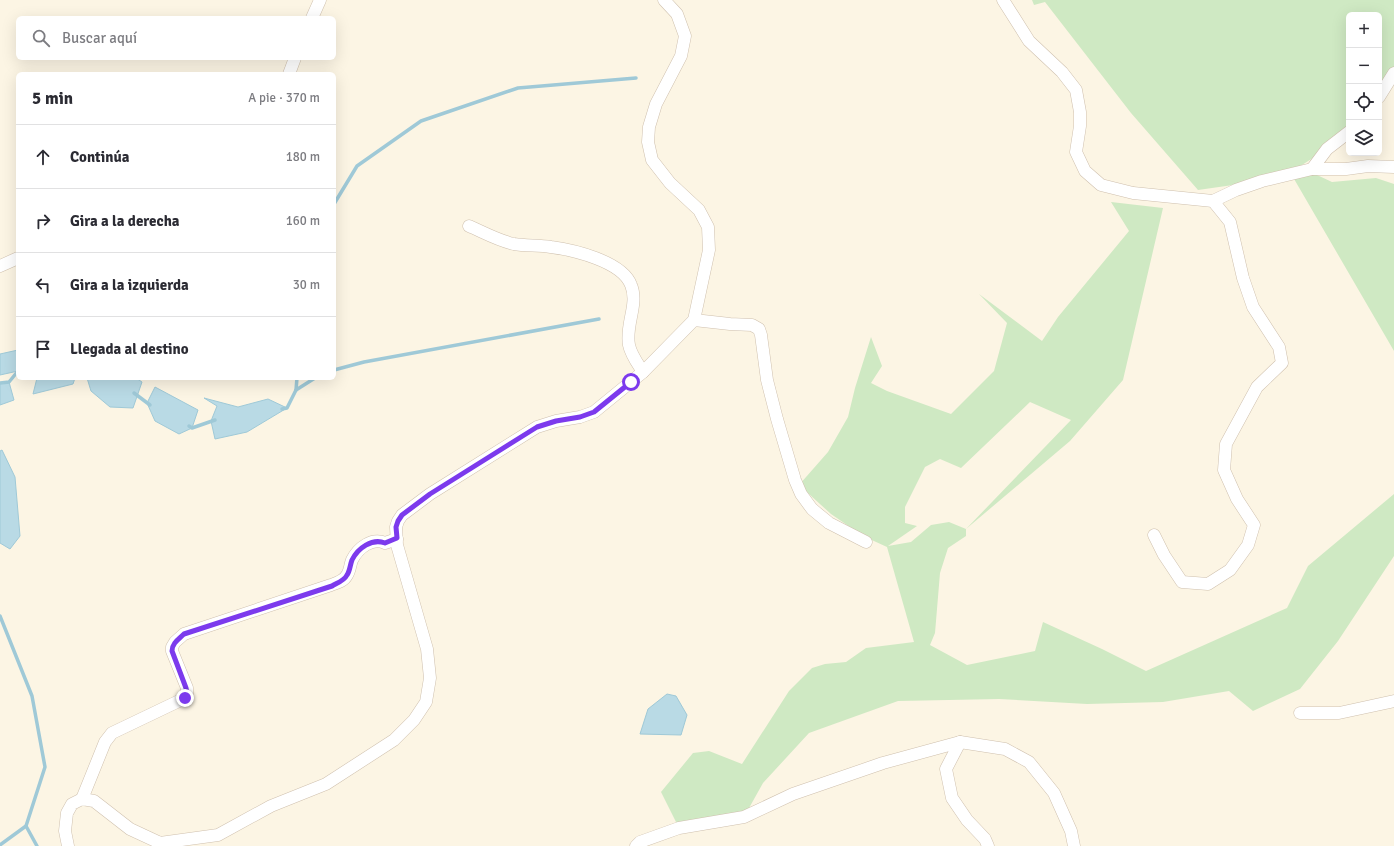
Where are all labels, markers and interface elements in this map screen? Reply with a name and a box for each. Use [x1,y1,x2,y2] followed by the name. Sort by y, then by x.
[1346,12,1382,156] map controls
[1346,12,1382,48] button: +
[16,16,336,60] search box
[30,27,52,49] icon: search
[62,29,137,47] text: Buscar aquí
[1346,48,1382,84] button: −
[1346,84,1382,120] button: locate
[32,88,73,109] text: 5 min
[248,90,320,106] text: A pie · 370 m
[1346,120,1382,156] button: layers
[32,146,54,168] icon: ahead
[70,148,129,166] text: Continúa
[286,149,320,165] text: 180 m
[32,210,54,232] icon: right
[70,212,180,230] text: Gira a la derecha
[286,213,320,229] text: 160 m
[32,274,54,296] icon: left
[70,276,189,294] text: Gira a la izquierda
[293,277,320,293] text: 30 m
[32,338,54,360] icon: arrive
[70,340,189,358] text: Llegada al destino
[622,373,640,391] route start
[176,689,194,707] route end

